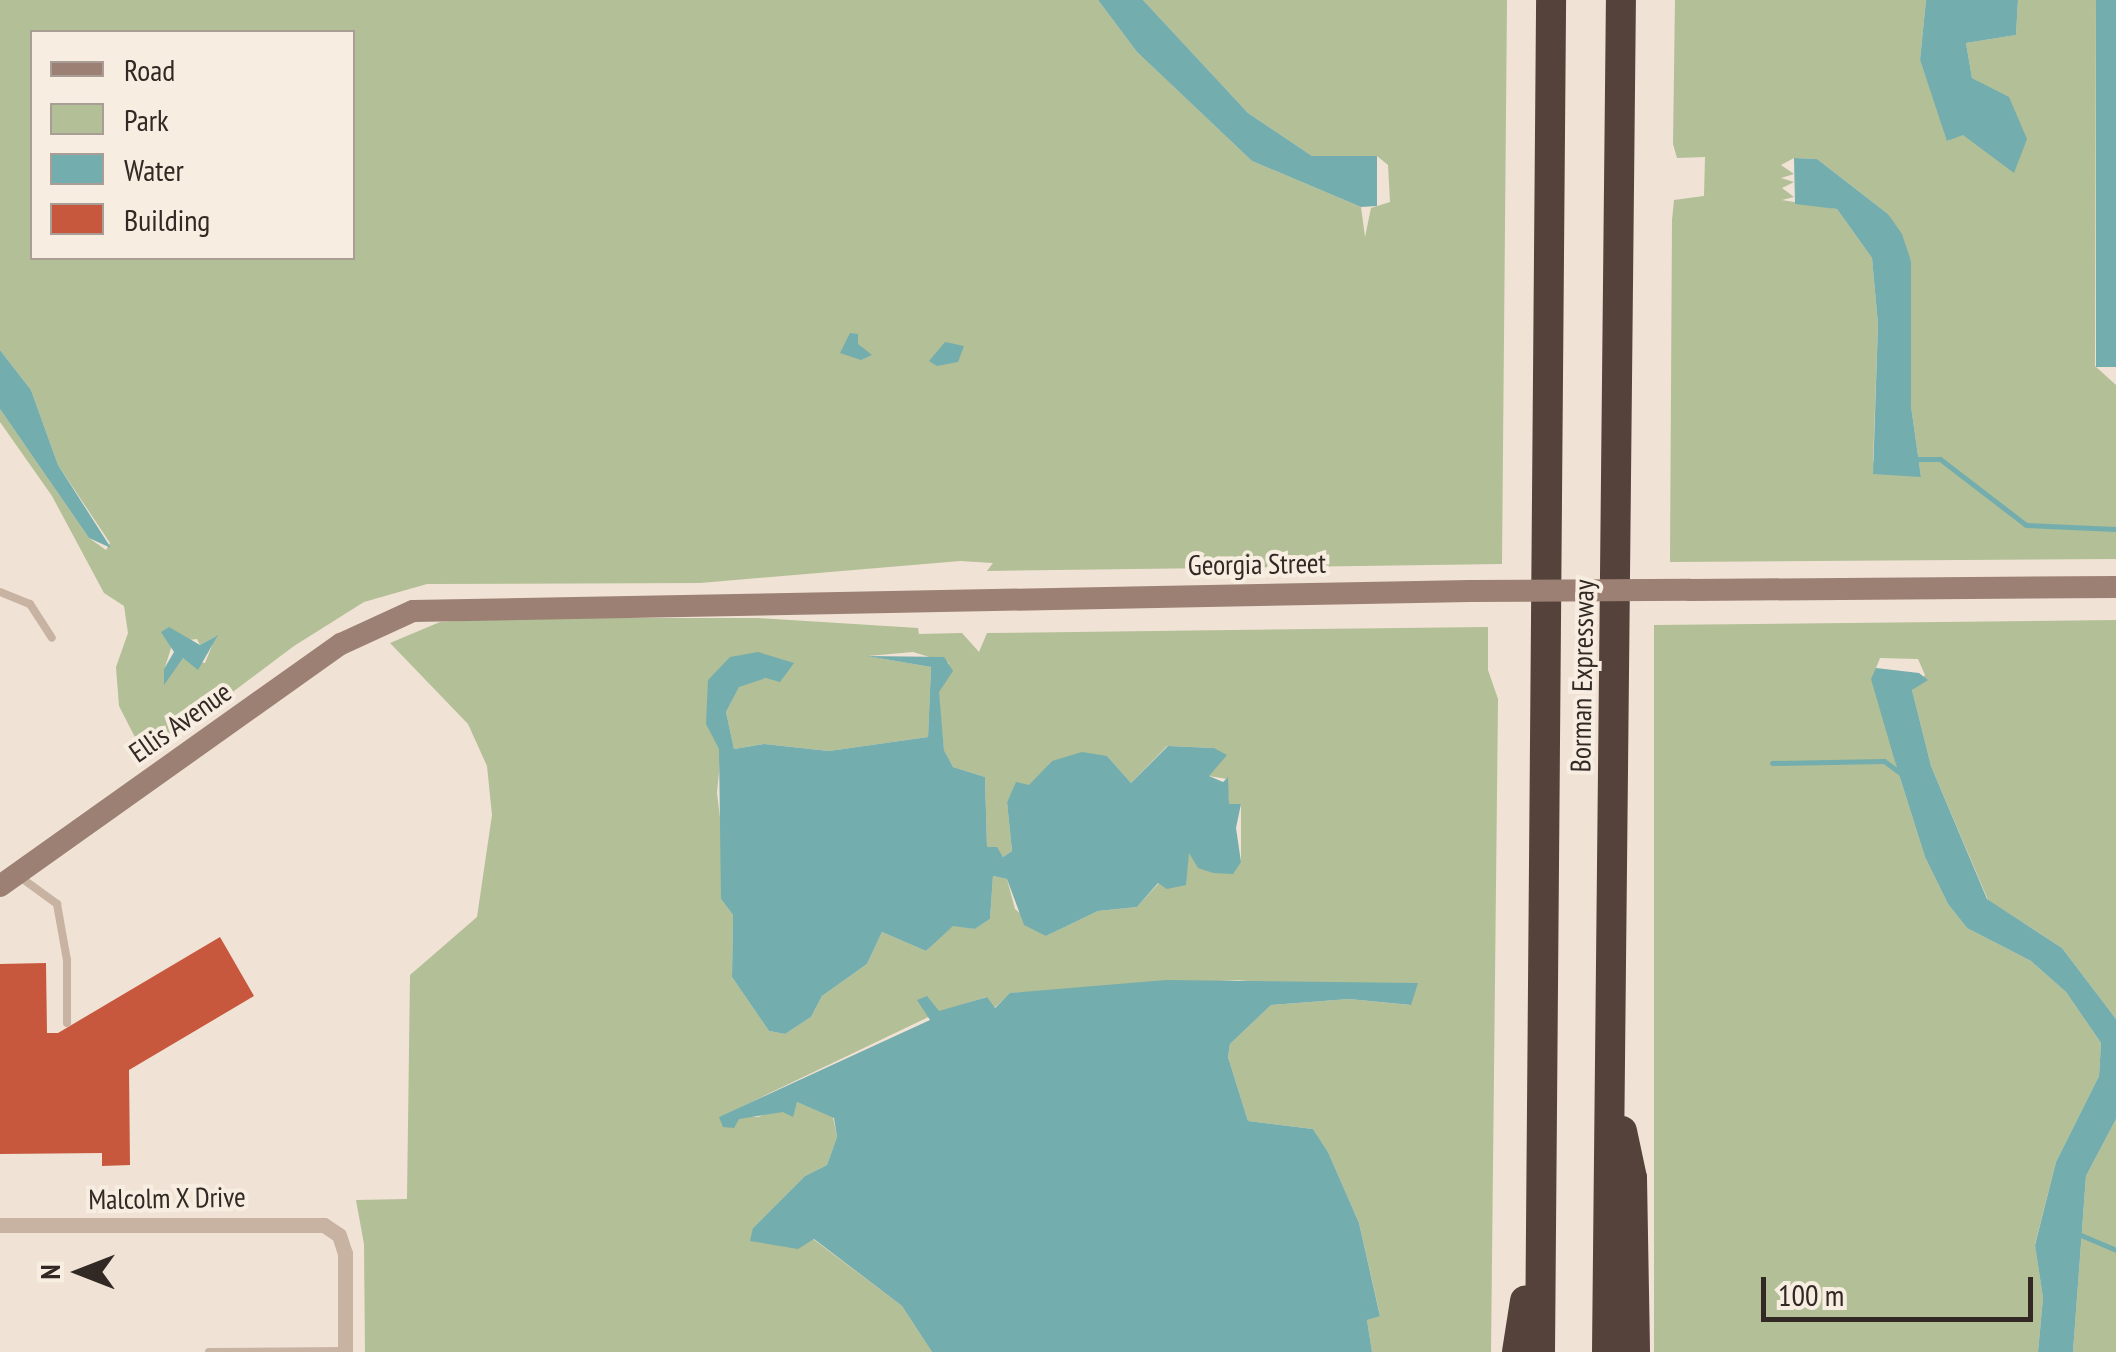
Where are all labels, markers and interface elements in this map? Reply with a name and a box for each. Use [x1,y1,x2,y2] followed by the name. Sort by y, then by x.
[30,30,355,260] legend
[124,50,175,89] text: Road
[124,100,169,139] text: Park
[124,150,184,189] text: Water
[124,200,210,239] text: Building
[1188,546,1326,582] street label: Georgia Street
[1564,579,1600,773] street label: Borman Expressway
[122,675,238,769] street label: Ellis Avenue
[87,1180,247,1216] street label: Malcolm X Drive
[30,1222,130,1322] north arrow
[1766,1257,2038,1319] scale bar
[31,1264,68,1280] text: N
[1778,1275,1844,1314] text: 100 m

